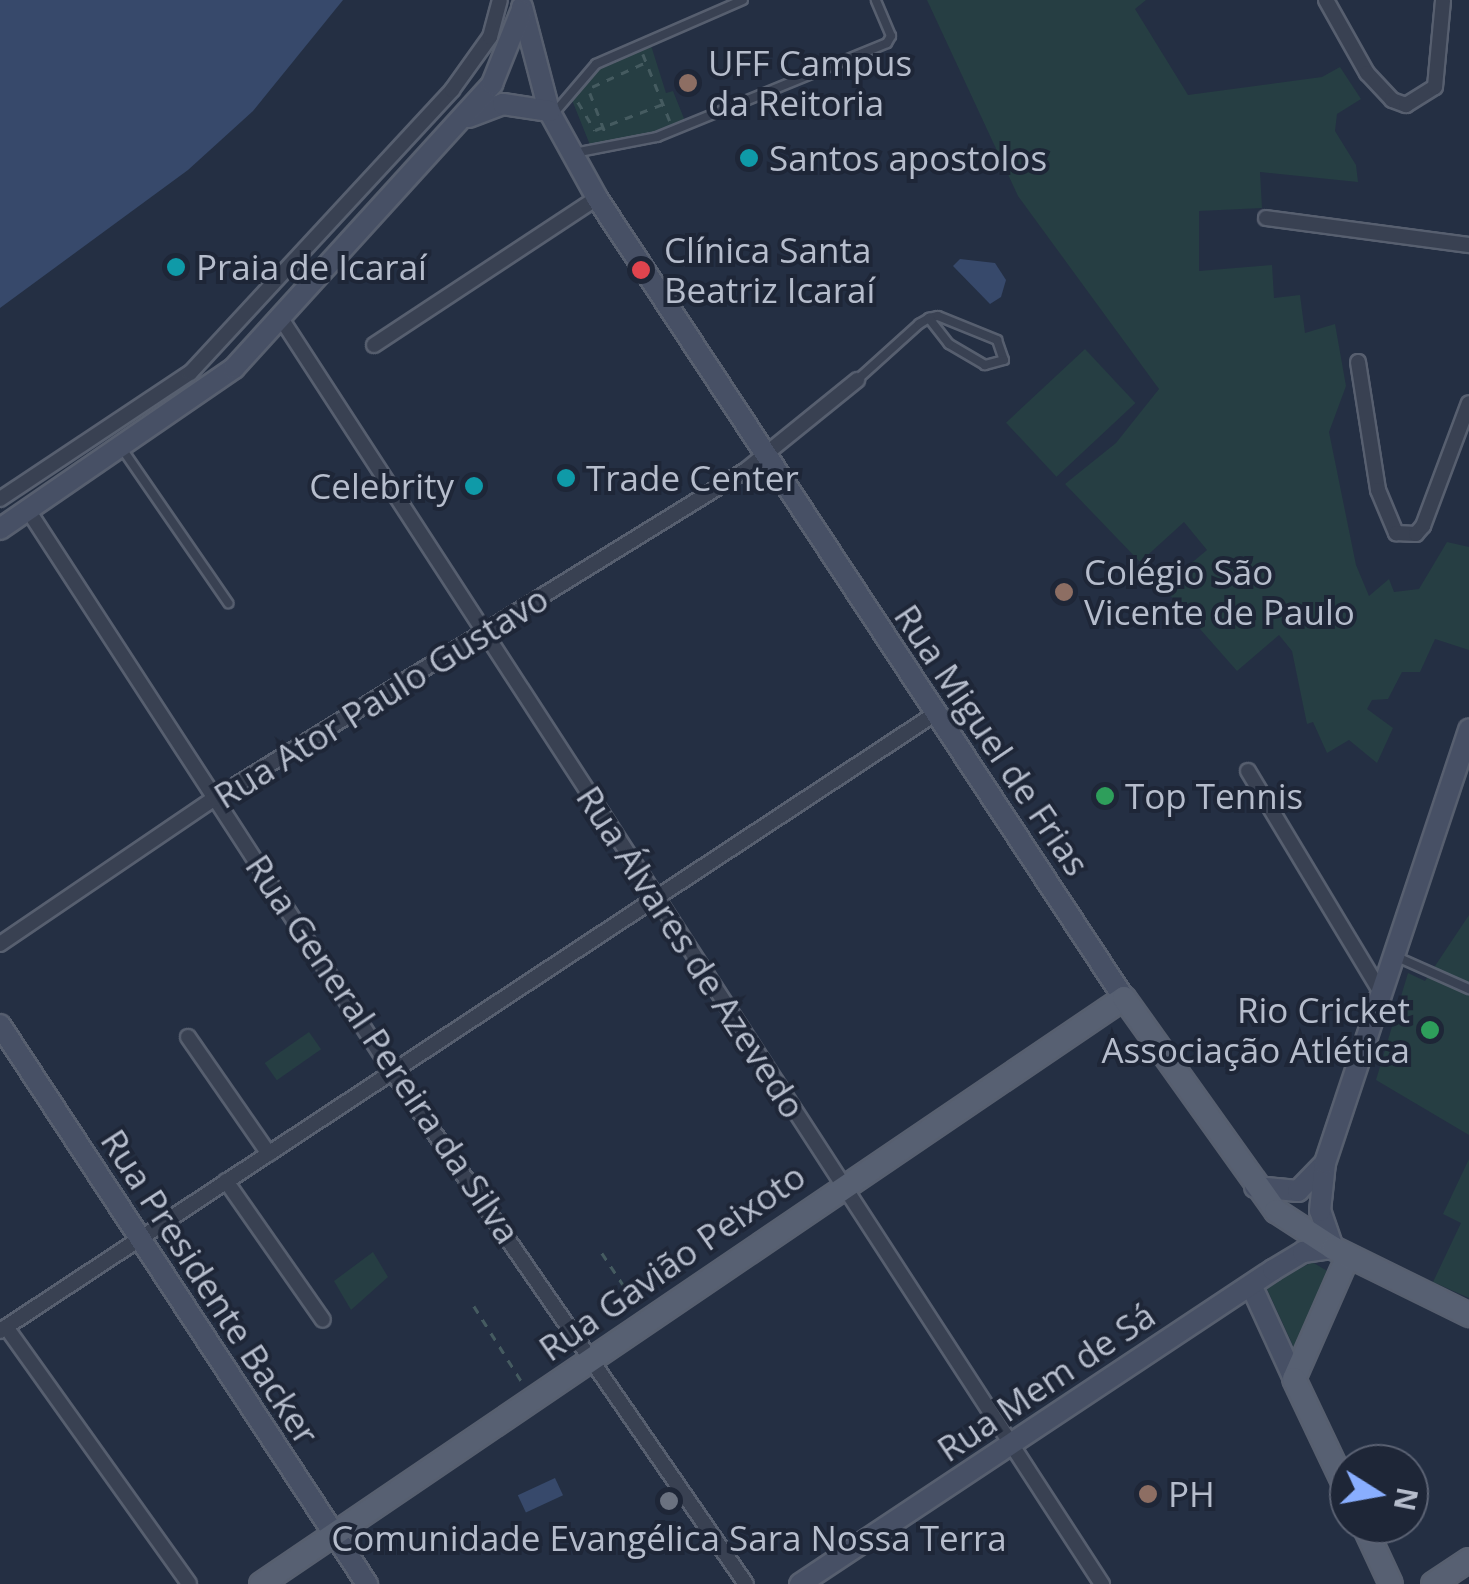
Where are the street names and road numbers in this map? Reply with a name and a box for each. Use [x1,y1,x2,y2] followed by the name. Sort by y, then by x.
[206,577,556,817] street label: Rua Ator Paulo Gustavo
[886,597,1098,883] street label: Rua Miguel de Frias
[568,778,814,1126] street label: Rua Álvares de Azevedo
[237,847,529,1251] street label: Rua General Pereira da Silva
[92,1122,328,1452] street label: Rua Presidente Backer
[531,1154,813,1370] street label: Rua Gavião Peixoto
[929,1294,1163,1470] street label: Rua Mem de Sá

